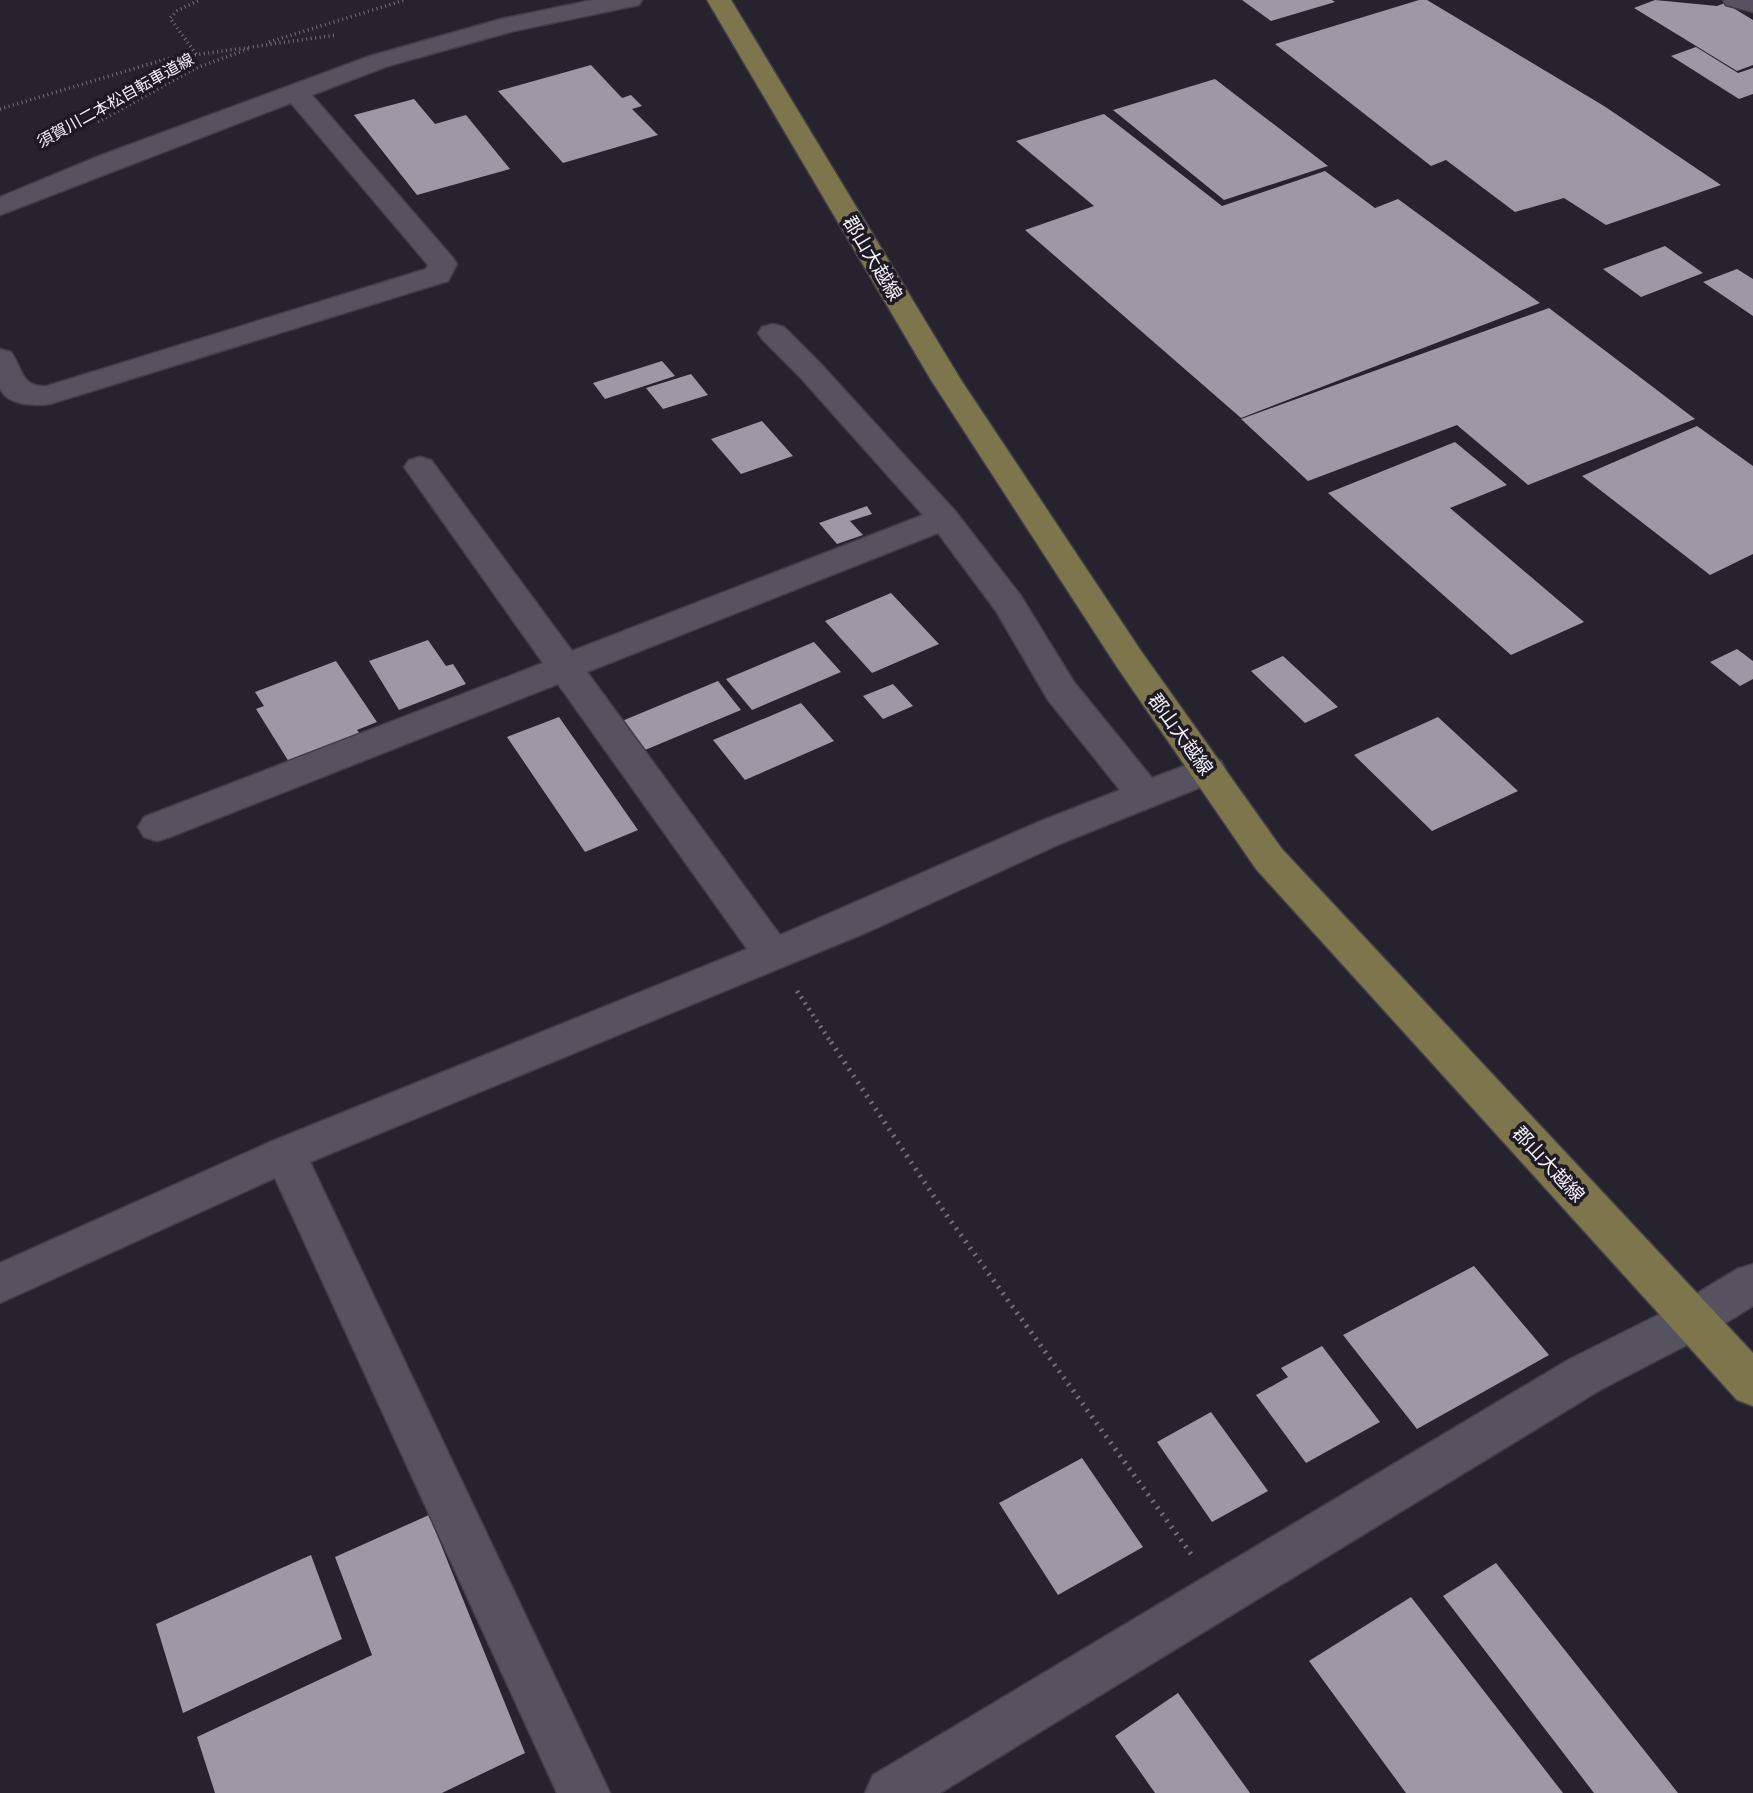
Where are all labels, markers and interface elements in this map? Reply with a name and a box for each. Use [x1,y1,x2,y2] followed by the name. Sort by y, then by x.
[33,49,197,151] street label: 須賀川二本松自転車道線
[838,211,908,305] street label: 郡山大越線
[1143,689,1219,779] street label: 郡山大越線
[1508,1121,1590,1207] street label: 郡山大越線

